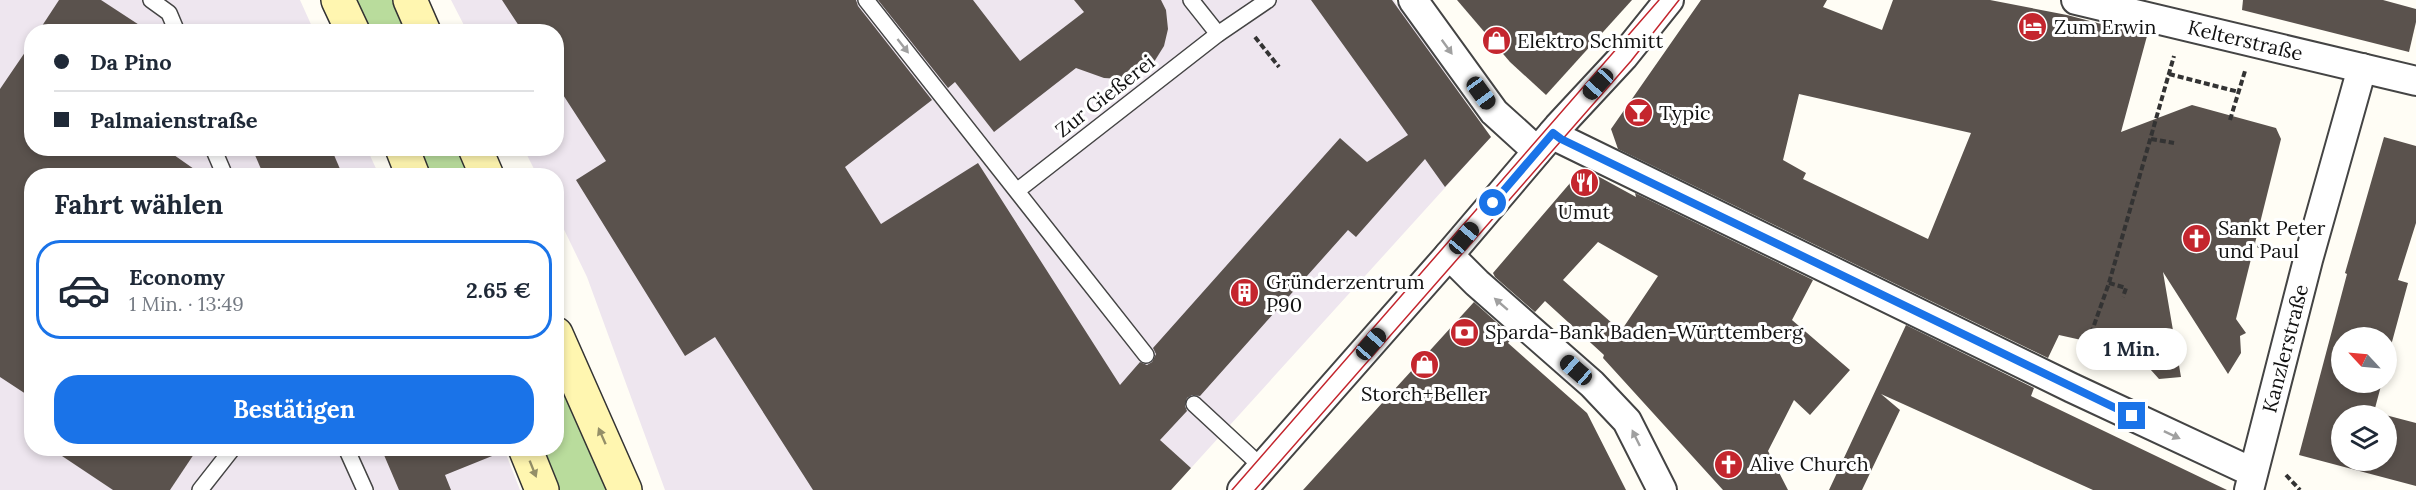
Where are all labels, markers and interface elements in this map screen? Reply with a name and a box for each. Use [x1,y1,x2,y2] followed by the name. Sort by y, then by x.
[2017,11,2049,43] hotel icon: Zum Erwin
[2054,14,2156,39] place label: Zum Erwin
[2185,14,2305,66] street label: Kelterstraße
[1480,25,1512,57] shop icon: Elektro Schmitt
[1517,28,1663,53] place label: Elektro Schmitt
[896,38,909,54] one-way arrow
[1441,40,1453,55] one-way arrow
[90,48,172,76] text: Da Pino
[1050,49,1159,142] street label: Zur Gießerei
[1579,65,1617,103] car
[1463,73,1499,113] car
[1622,97,1654,129] bar icon: Typic
[1659,100,1711,125] place label: Typic
[90,106,258,134] text: Palmaienstraße
[1568,166,1600,198] restaurant icon: Umut
[54,187,223,221] text: Fahrt wählen
[1479,189,1506,216] route start
[1558,199,1611,224] place label: Umut
[2218,215,2326,263] place label: Sankt Peter und Paul
[1446,218,1482,258] car
[2181,223,2213,255] church icon: Sankt Peter und Paul
[57,263,111,317] icon: car
[129,263,225,291] text: Economy
[1266,269,1425,317] place label: Gründerzentrum P90
[466,276,531,304] text: 2.65 €
[1229,277,1261,309] building icon: Gründerzentrum P90
[2256,281,2313,415] street label: Kanzlerstraße
[129,291,244,316] text: 1 Min. · 13:49
[1494,298,1509,311] one-way arrow
[1448,316,1480,348] bank icon: Sparda-Bank Baden-Württemberg
[1485,319,1804,344] place label: Sparda-Bank Baden-Württemberg
[1352,325,1390,363] car
[2331,327,2397,393] north arrow
[2331,327,2397,471] map controls
[2076,329,2188,371] callout: 1 Min.
[2103,336,2160,361] text: 1 Min.
[1408,348,1440,380] shop icon: Storch+Beller
[1557,351,1595,389] car
[54,375,534,444] button: Bestätigen
[1361,381,1487,406] place label: Storch+Beller
[2118,402,2145,429] route end
[2331,405,2397,471] button: layers
[597,428,606,445] one-way arrow
[1631,429,1640,446] one-way arrow
[2163,430,2180,439] one-way arrow
[1713,448,1745,480] church icon: Alive Church
[1749,451,1869,476] place label: Alive Church
[528,461,538,479] one-way arrow

